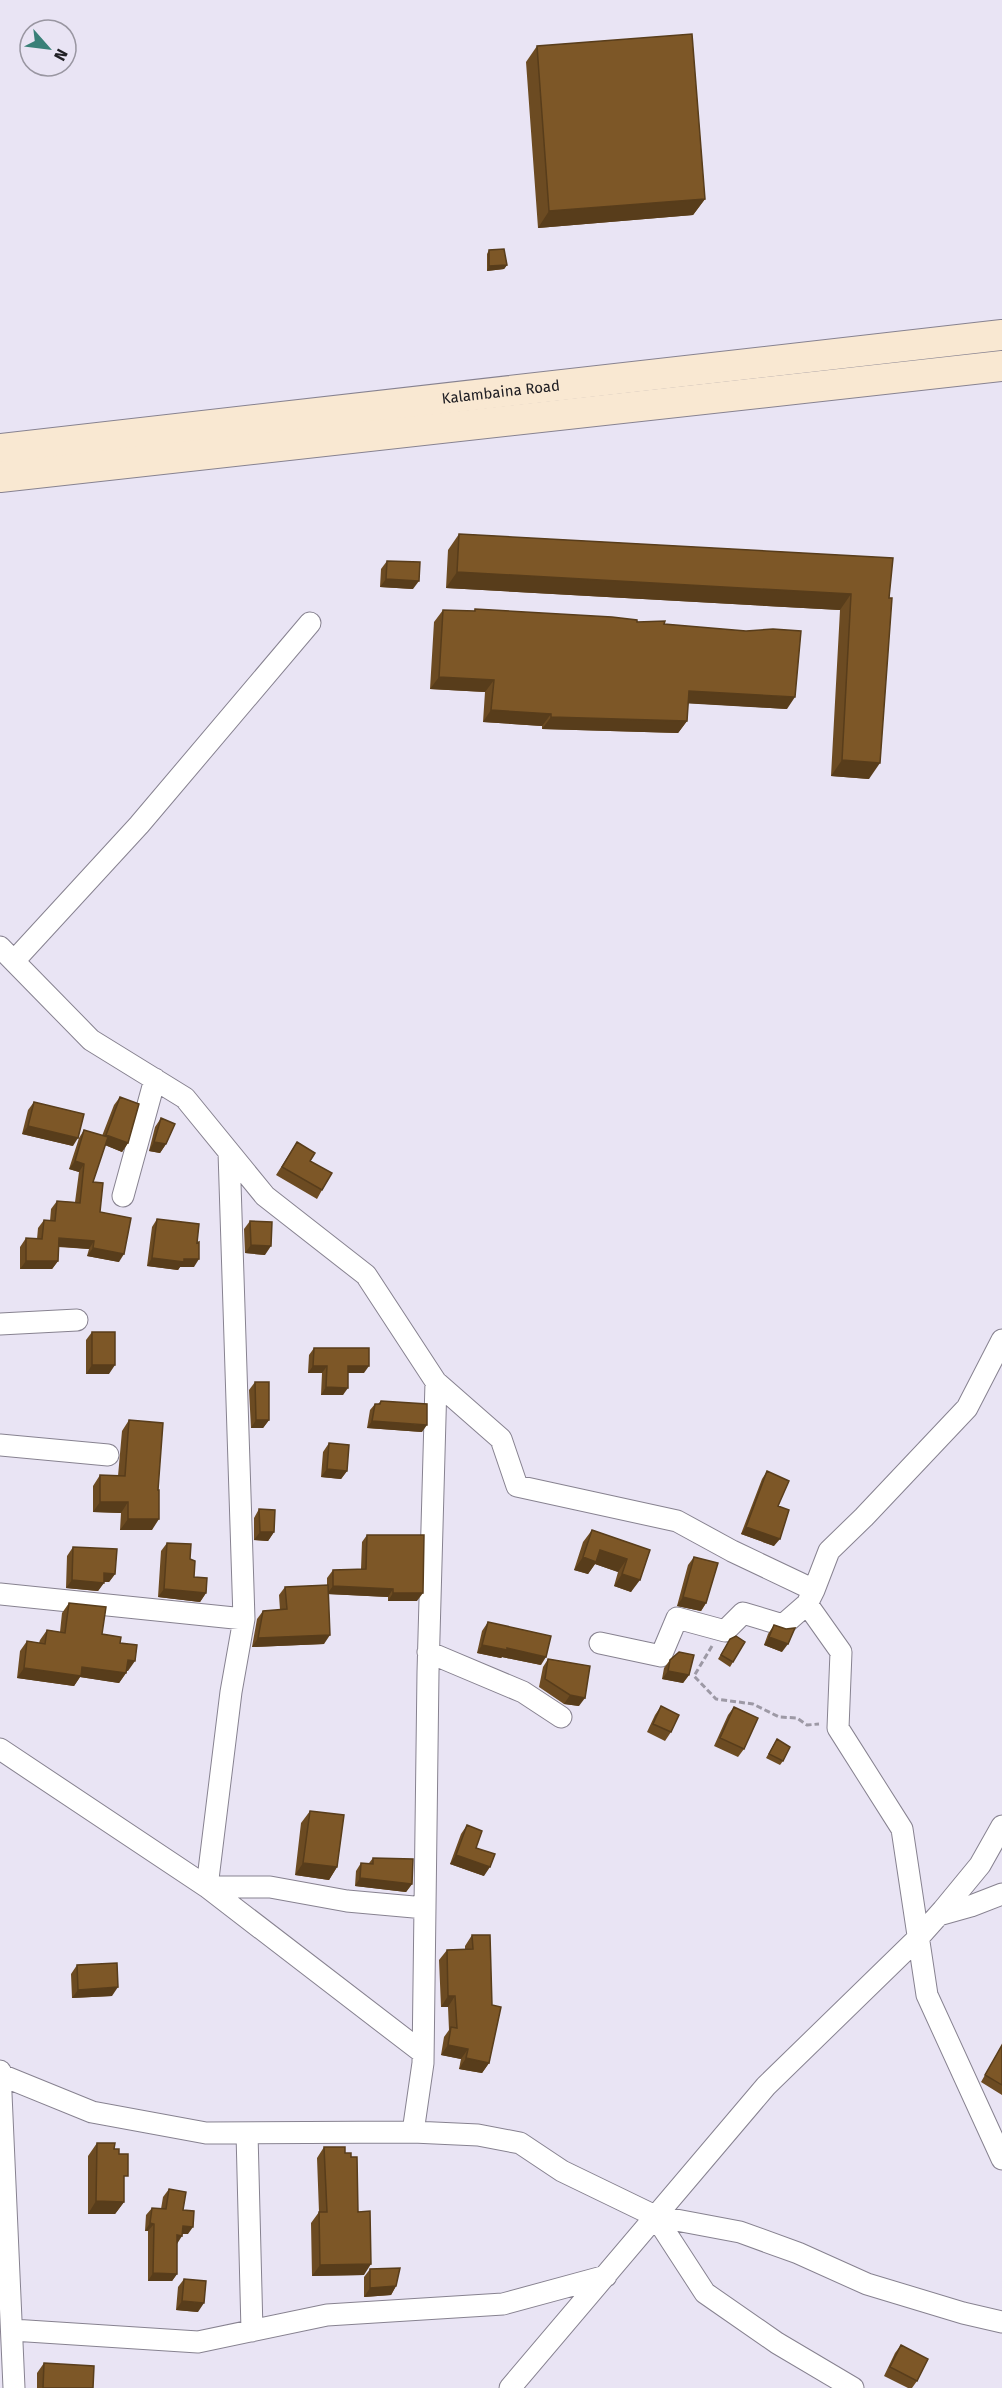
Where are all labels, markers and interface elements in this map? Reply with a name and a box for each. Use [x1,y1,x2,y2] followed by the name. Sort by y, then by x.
[18,18,78,78] north arrow
[50,46,72,64] text: N
[441,376,561,408] street label: Kalambaina Road

